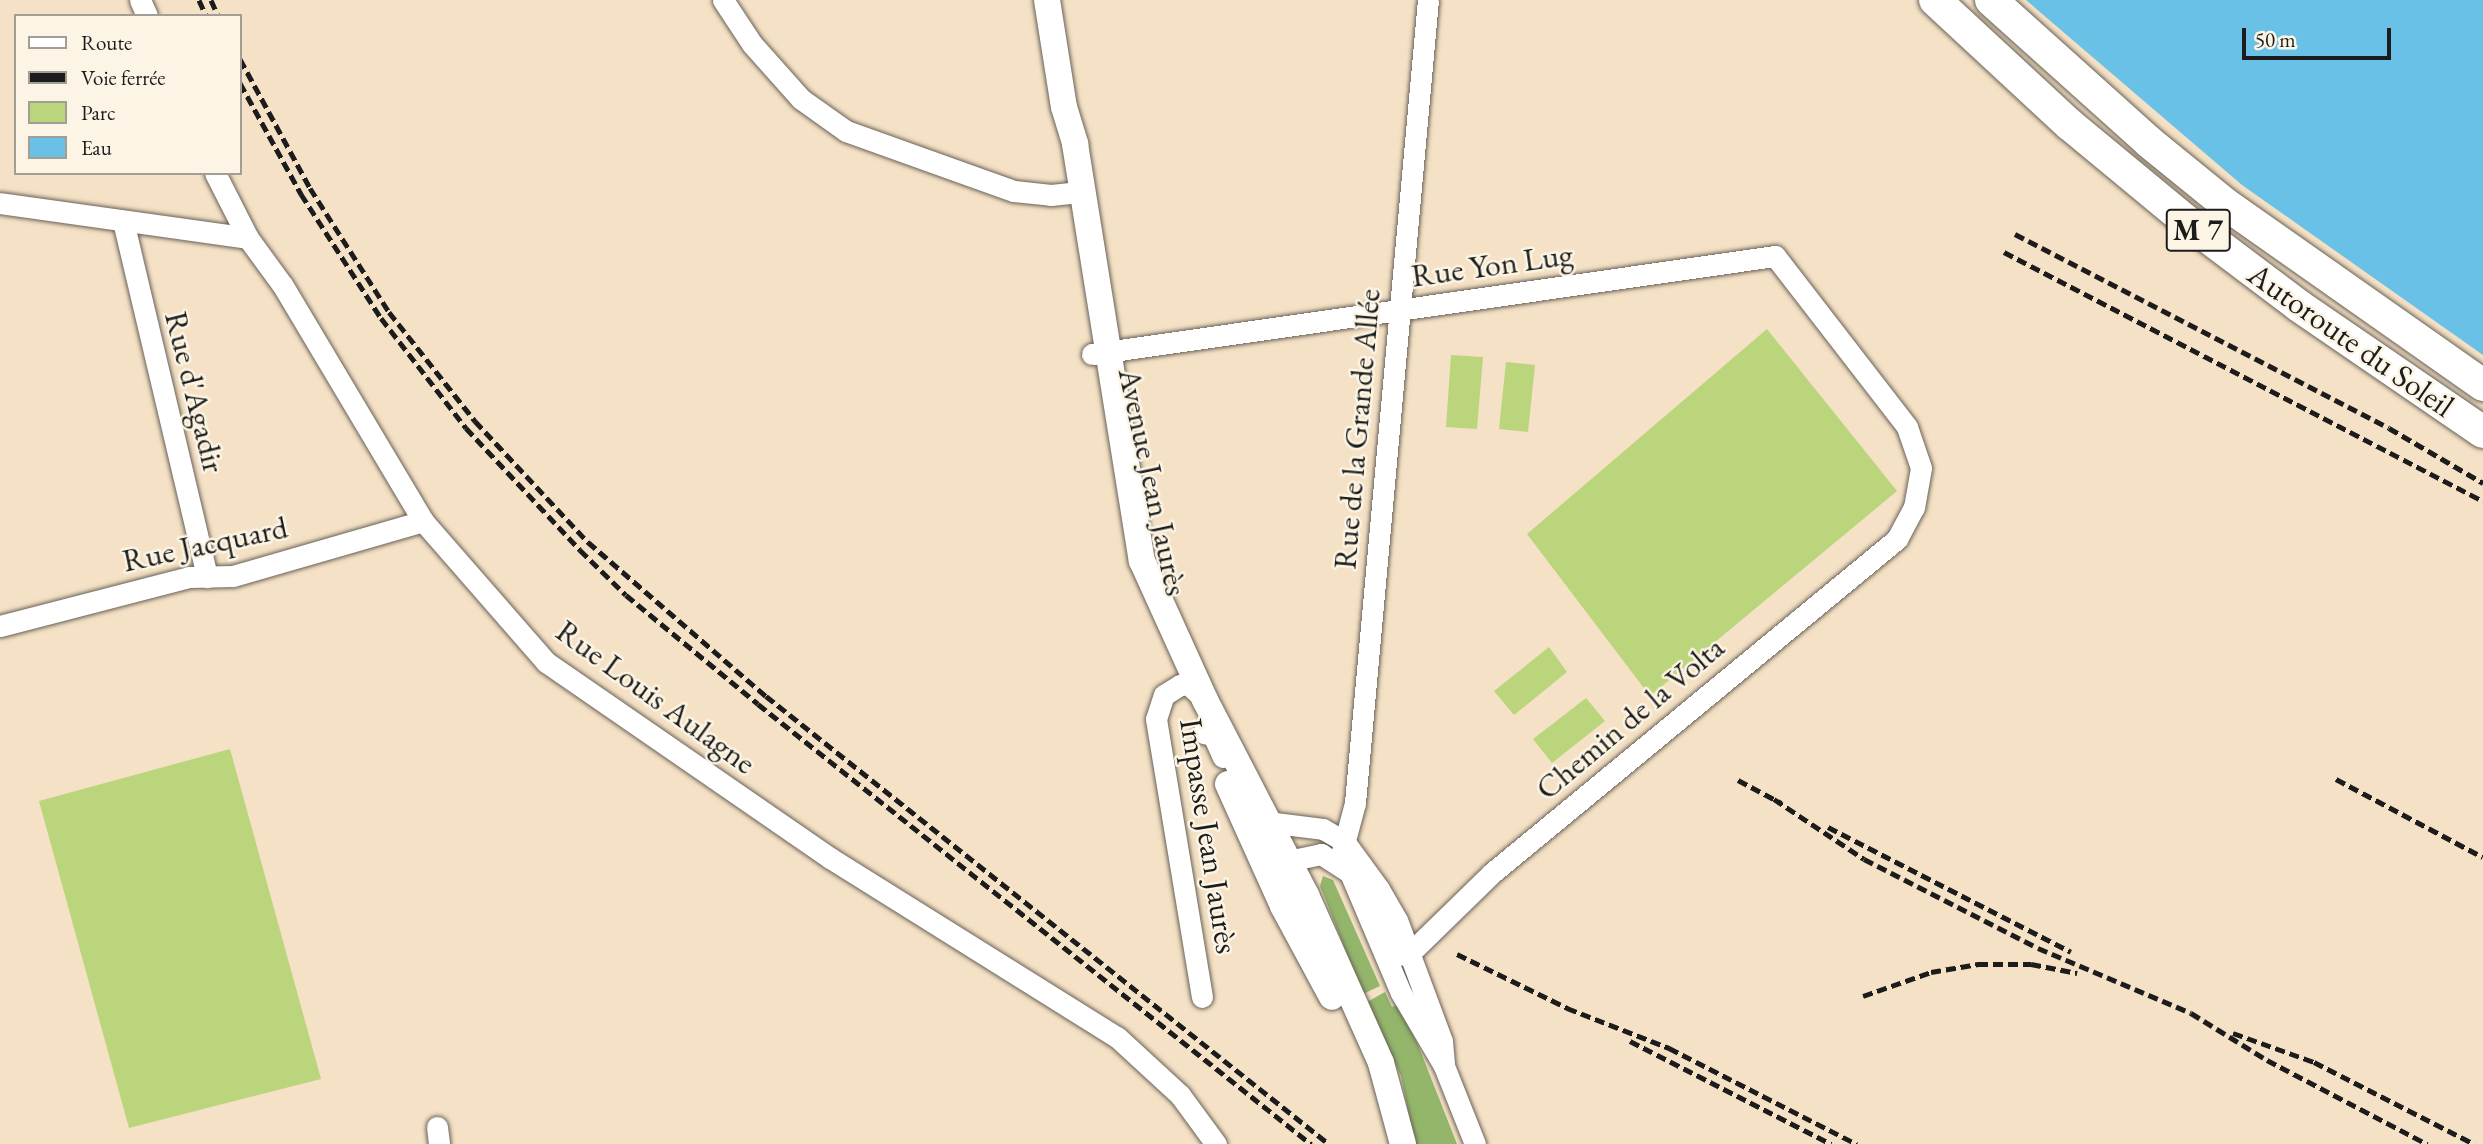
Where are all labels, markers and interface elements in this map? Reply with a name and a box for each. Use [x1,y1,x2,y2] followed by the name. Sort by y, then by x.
[14,14,242,175] legend
[2245,14,2394,58] scale bar
[2255,26,2296,53] text: 50 m
[81,29,132,56] text: Route
[81,64,165,91] text: Voie ferrée
[81,99,115,126] text: Parc
[81,134,112,161] text: Eau
[2165,204,2231,256] road number: M 7
[1409,235,1575,295] street label: Rue Yon Lug
[2241,255,2461,425] street label: Autoroute du Soleil
[1326,287,1388,571] street label: Rue de la Grande Allée
[156,307,234,477] street label: Rue d'Agadir
[1110,365,1196,599] street label: Avenue Jean Jaurès
[119,508,291,580] street label: Rue Jacquard
[549,612,763,782] street label: Rue Louis Aulagne
[1528,628,1732,808] street label: Chemin de la Volta
[1171,716,1247,956] street label: Impasse Jean Jaurès

